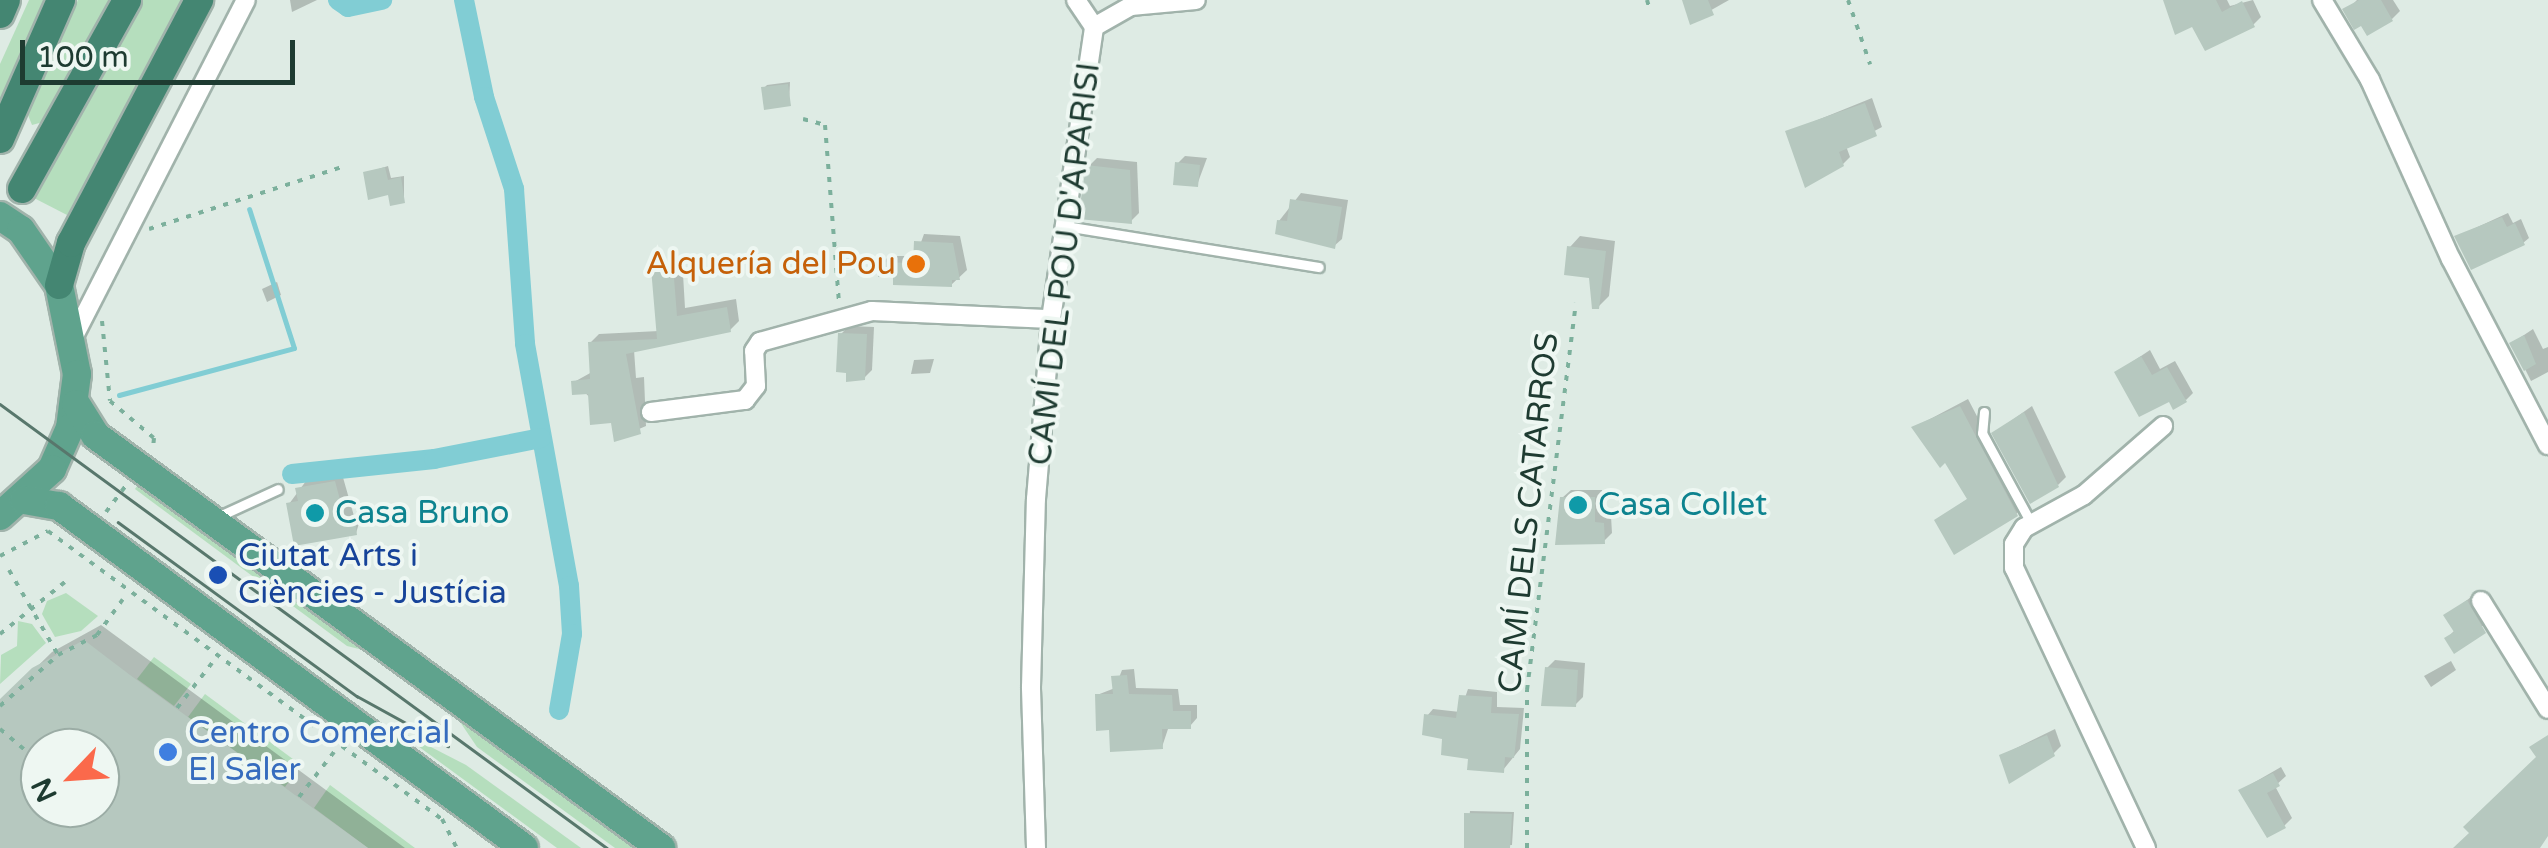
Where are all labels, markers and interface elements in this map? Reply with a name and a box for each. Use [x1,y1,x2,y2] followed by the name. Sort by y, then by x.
[25,20,300,82] scale bar
[37,39,129,76] text: 100 m
[1021,60,1109,468] street label: CAMÍ DEL POU D'APARISI
[645,245,896,283] place label: Alquería del Pou
[905,253,927,275] marker: Alquería del Pou
[1491,331,1567,695] street label: CAMÍ DELS CATARROS
[1598,486,1767,524] place label: Casa Collet
[335,494,510,532] place label: Casa Bruno
[1567,494,1589,516] marker: Casa Collet
[304,502,326,524] marker: Casa Bruno
[238,538,507,613] place label: Ciutat Arts i Ciències - Justícia
[207,564,229,586] marker: Ciutat Arts i Ciències - Justícia
[188,715,450,790] place label: Centro Comercial El Saler
[20,728,120,828] north arrow
[157,741,179,763] marker: Centro Comercial El Saler
[24,772,65,807] text: N

